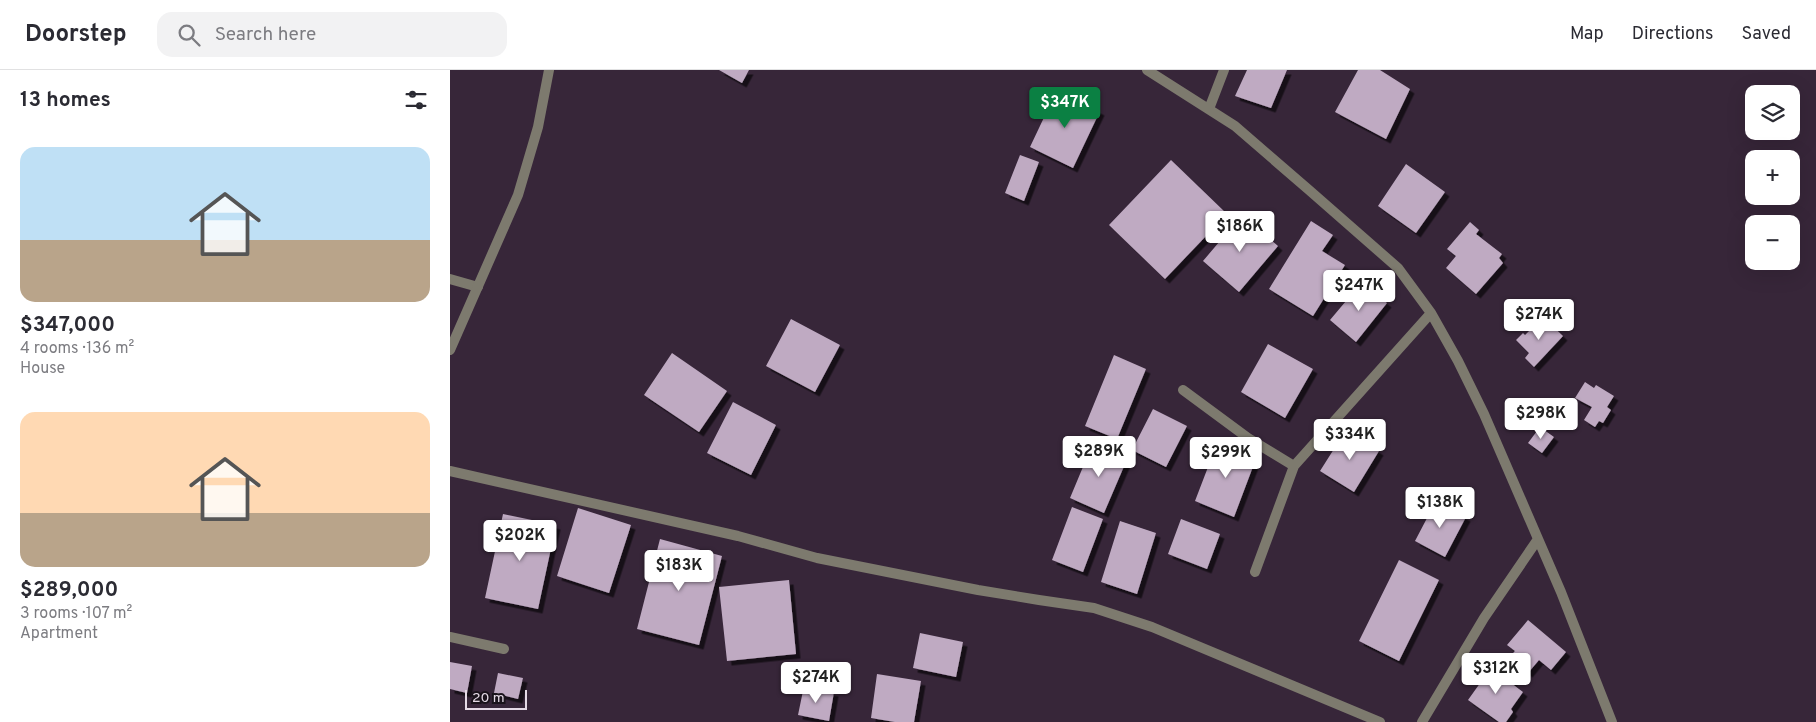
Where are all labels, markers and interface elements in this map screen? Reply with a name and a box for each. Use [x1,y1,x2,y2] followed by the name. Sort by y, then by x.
[157,12,507,57] search box
[25,20,127,50] text: Doorstep
[175,21,203,49] icon: search
[215,23,316,47] text: Search here
[1570,23,1604,46] text: Map
[1632,23,1714,46] text: Directions
[1742,23,1791,46] text: Saved
[1745,85,1800,270] map controls
[1745,85,1800,140] button: layers
[402,86,430,114] icon: filters
[20,87,111,114] text: 13 homes
[1030,87,1100,129] pin: $347K
[1040,93,1090,113] text: $347K
[1745,150,1800,205] button: +
[180,179,270,269] icon: home
[1205,210,1275,253] pin: $186K
[1745,215,1800,270] button: −
[1216,217,1264,237] text: $186K
[1324,270,1394,312] pin: $247K
[1334,276,1384,296] text: $247K
[1504,298,1574,341] pin: $274K
[1515,305,1563,325] text: $274K
[20,312,115,339] text: $347,000
[20,339,134,359] text: 4 rooms · 136 m²
[20,359,65,379] text: House
[1506,398,1576,440] pin: $298K
[1516,404,1566,424] text: $298K
[1315,418,1385,461] pin: $334K
[1325,425,1375,445] text: $334K
[1064,436,1134,478] pin: $289K
[1191,436,1261,479] pin: $299K
[1074,442,1124,462] text: $289K
[1201,443,1251,463] text: $299K
[180,444,270,534] icon: home
[1405,486,1475,529] pin: $138K
[1417,493,1463,513] text: $138K
[485,520,555,562] pin: $202K
[494,526,546,546] text: $202K
[644,550,714,592] pin: $183K
[656,556,702,576] text: $183K
[20,577,118,604] text: $289,000
[20,604,132,624] text: 3 rooms · 107 m²
[20,624,98,644] text: Apartment
[1461,652,1531,695] pin: $312K
[1473,659,1519,679] text: $312K
[781,662,851,704] pin: $274K
[792,668,840,688] text: $274K
[465,687,528,710] scale bar
[472,690,505,707] text: 20 m

